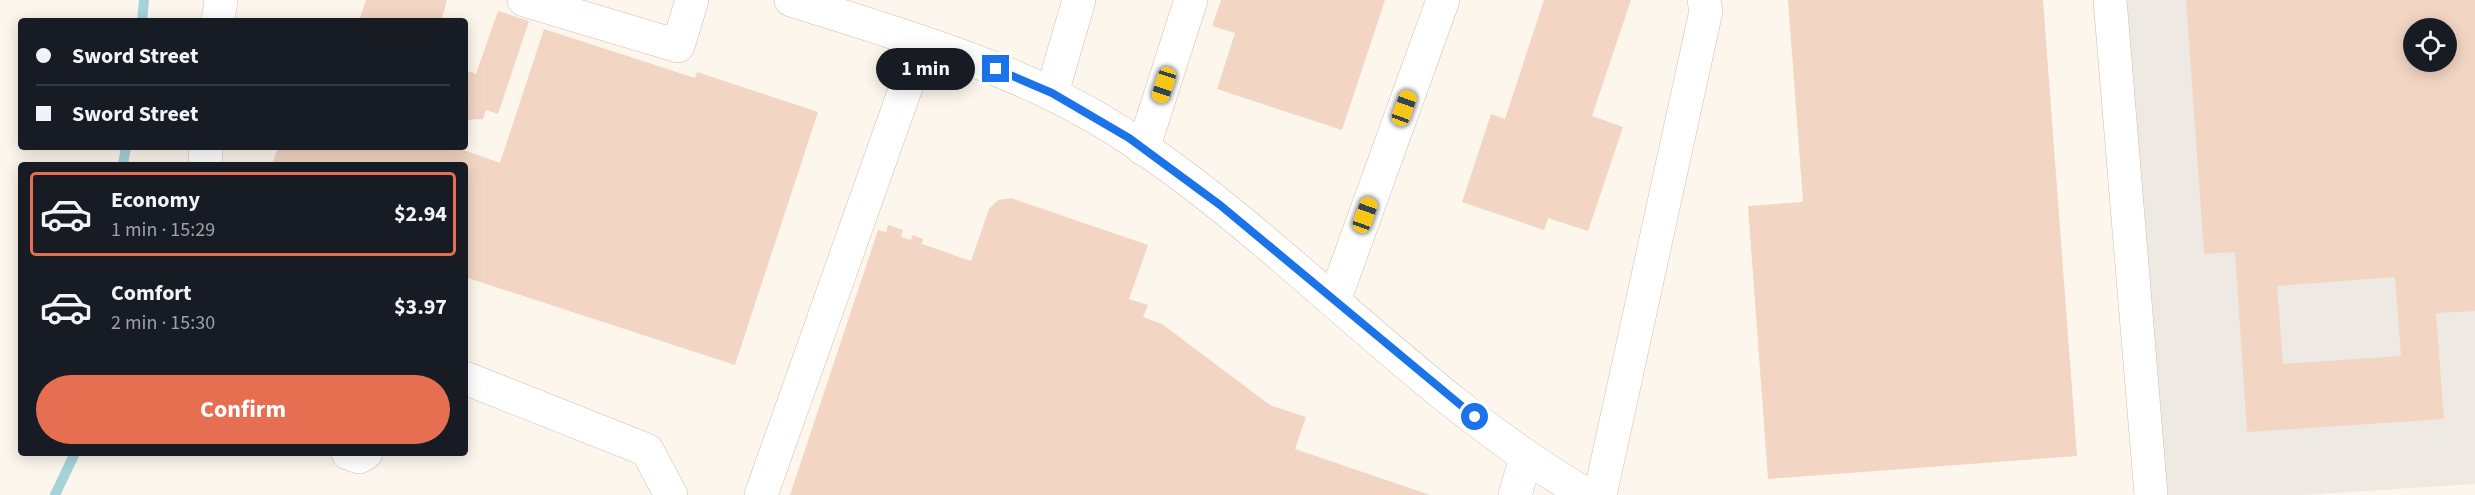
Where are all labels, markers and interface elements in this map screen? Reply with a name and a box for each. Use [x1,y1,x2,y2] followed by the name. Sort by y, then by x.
[2403,18,2457,72] map controls
[2403,18,2457,72] button: locate
[72,40,198,72] text: Sword Street
[876,48,975,90] callout: 1 min
[901,55,950,83] text: 1 min
[982,55,1009,82] route end
[1150,65,1178,105] car
[1389,88,1419,128] car
[72,98,198,130] text: Sword Street
[111,184,200,216] text: Economy
[39,187,93,241] icon: car
[1350,195,1380,235] car
[394,198,447,230] text: $2.94
[111,216,215,244] text: 1 min · 15:29
[111,277,192,309] text: Comfort
[39,280,93,334] icon: car
[394,291,447,323] text: $3.97
[111,309,215,337] text: 2 min · 15:30
[36,375,450,444] button: Confirm
[1461,403,1488,430] route start

